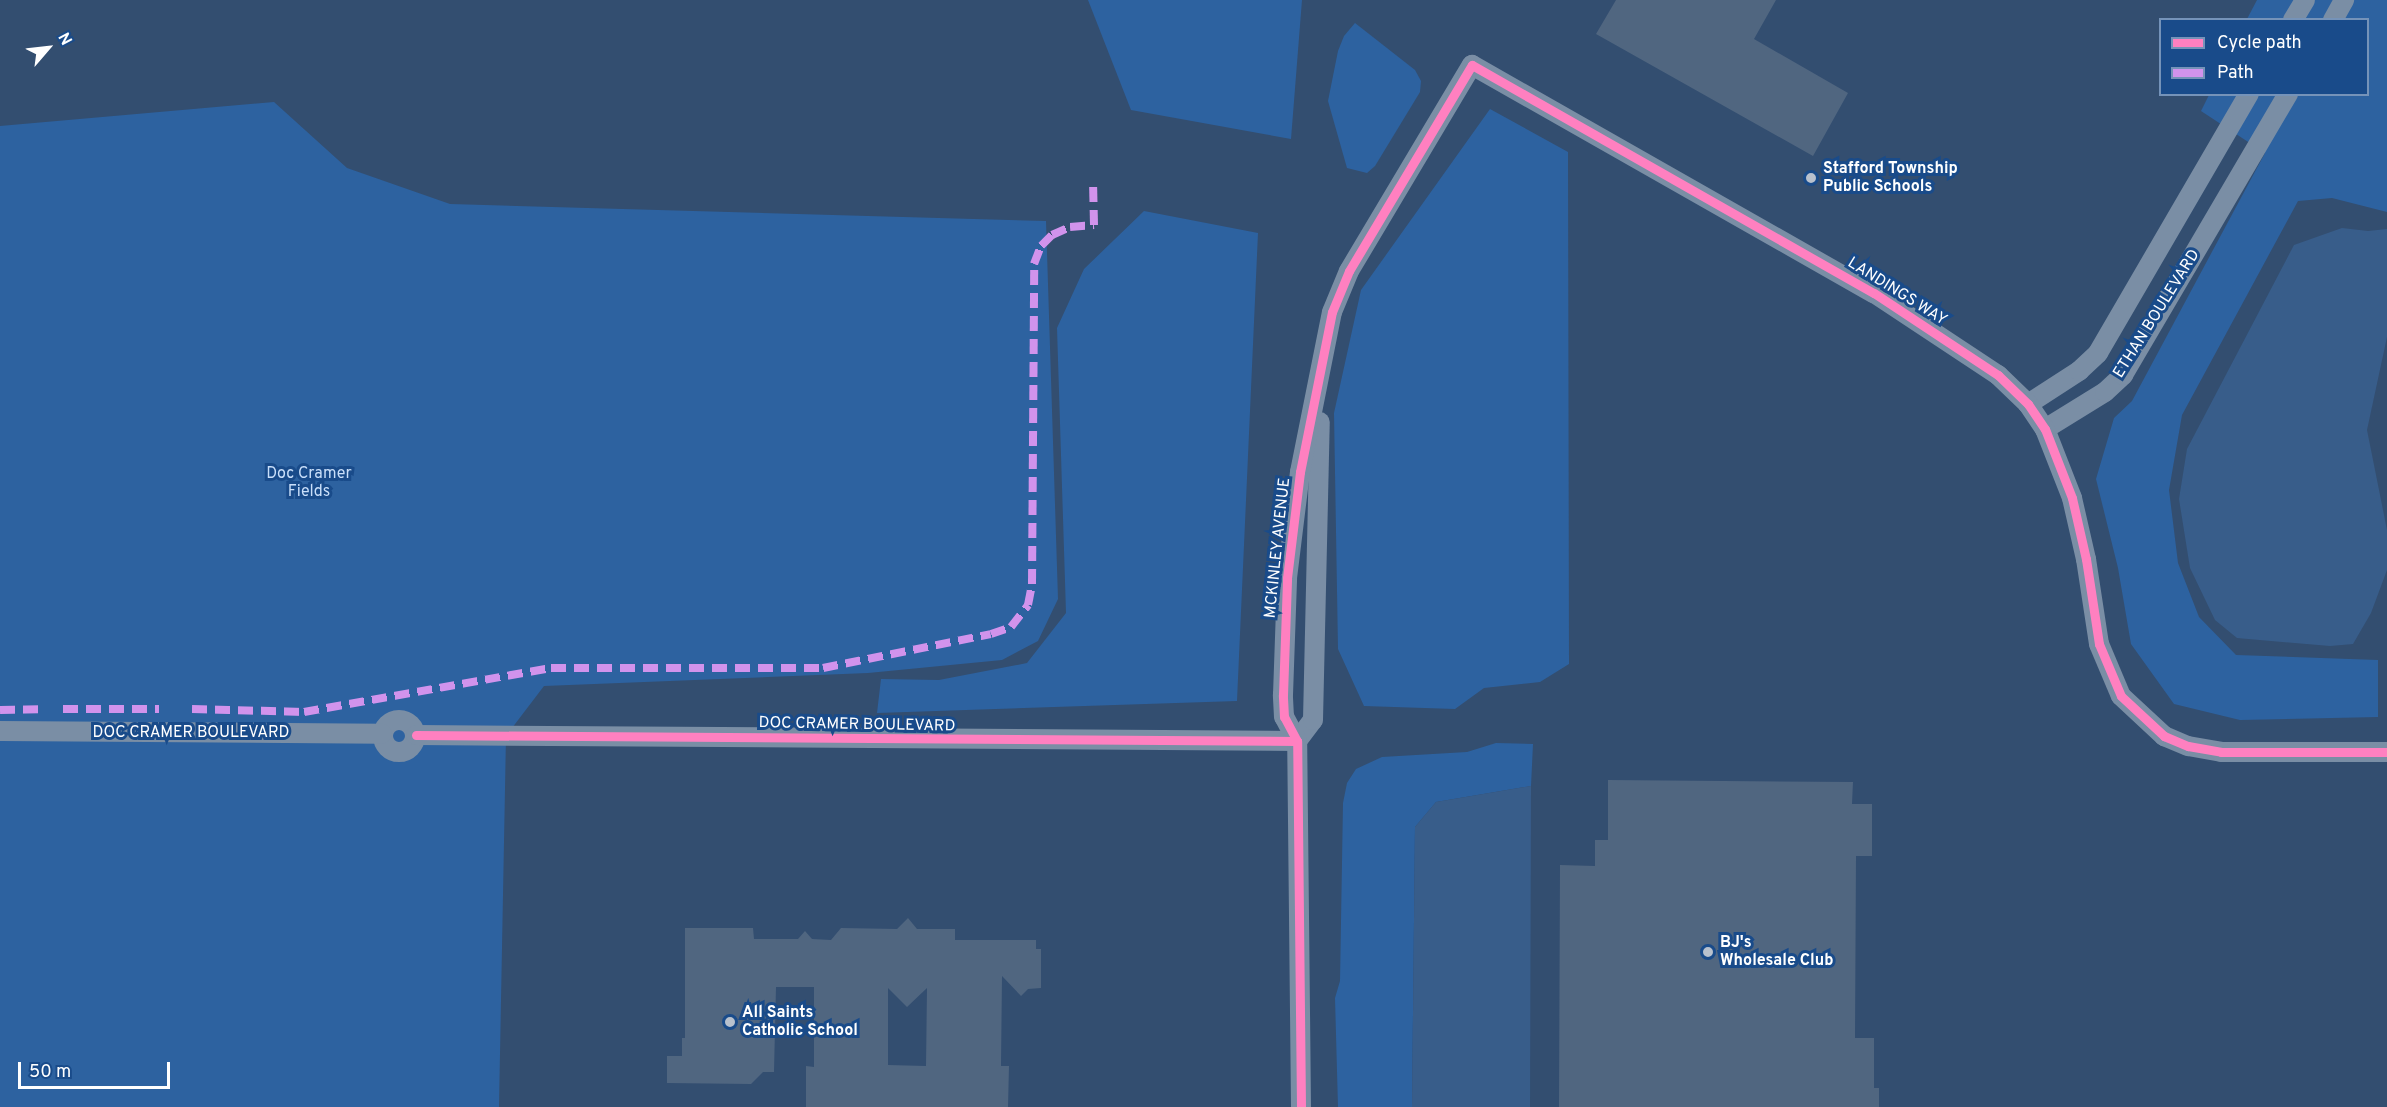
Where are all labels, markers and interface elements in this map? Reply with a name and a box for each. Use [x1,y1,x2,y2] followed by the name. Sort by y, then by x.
[18,18,78,78] north arrow
[2159,18,2369,96] legend
[52,30,75,49] text: N
[2217,32,2302,55] text: Cycle path
[2217,62,2254,85] text: Path
[1823,159,1958,197] place label: Stafford Township Public Schools
[1804,171,1818,185] marker: Stafford Township Public Schools
[2110,246,2204,382] street label: ETHAN BOULEVARD
[1843,254,1951,330] street label: LANDINGS WAY
[266,464,352,502] park label: Doc Cramer Fields
[1261,476,1295,620] street label: MCKINLEY AVENUE
[758,714,956,736] street label: DOC CRAMER BOULEVARD
[93,723,289,743] street label: DOC CRAMER BOULEVARD
[1720,933,1833,971] place label: BJ's Wholesale Club
[1701,945,1715,959] marker: BJ's Wholesale Club
[742,1003,858,1041] place label: All Saints Catholic School
[723,1015,737,1029] marker: All Saints Catholic School
[21,1050,172,1088] scale bar
[29,1061,71,1084] text: 50 m

